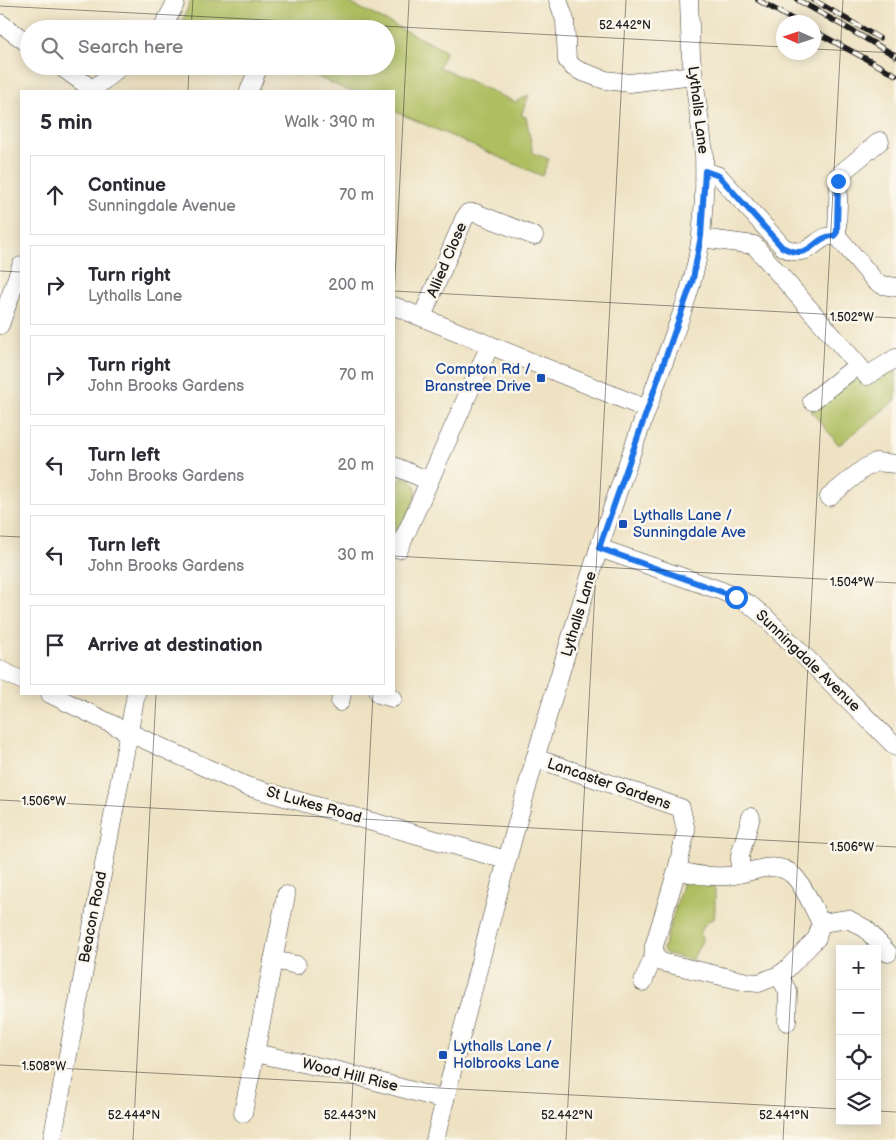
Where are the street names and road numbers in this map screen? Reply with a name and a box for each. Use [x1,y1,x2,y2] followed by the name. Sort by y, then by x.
[683,65,713,155] street label: Lythalls Lane
[423,220,471,300] street label: Allied Close
[557,569,601,659] street label: Lythalls Lane
[752,606,865,716] street label: Sunningdale Avenue
[545,754,674,814] street label: Lancaster Gardens
[264,782,364,828] street label: St Lukes Road
[75,870,111,964] street label: Beacon Road
[300,1054,400,1096] street label: Wood Hill Rise

